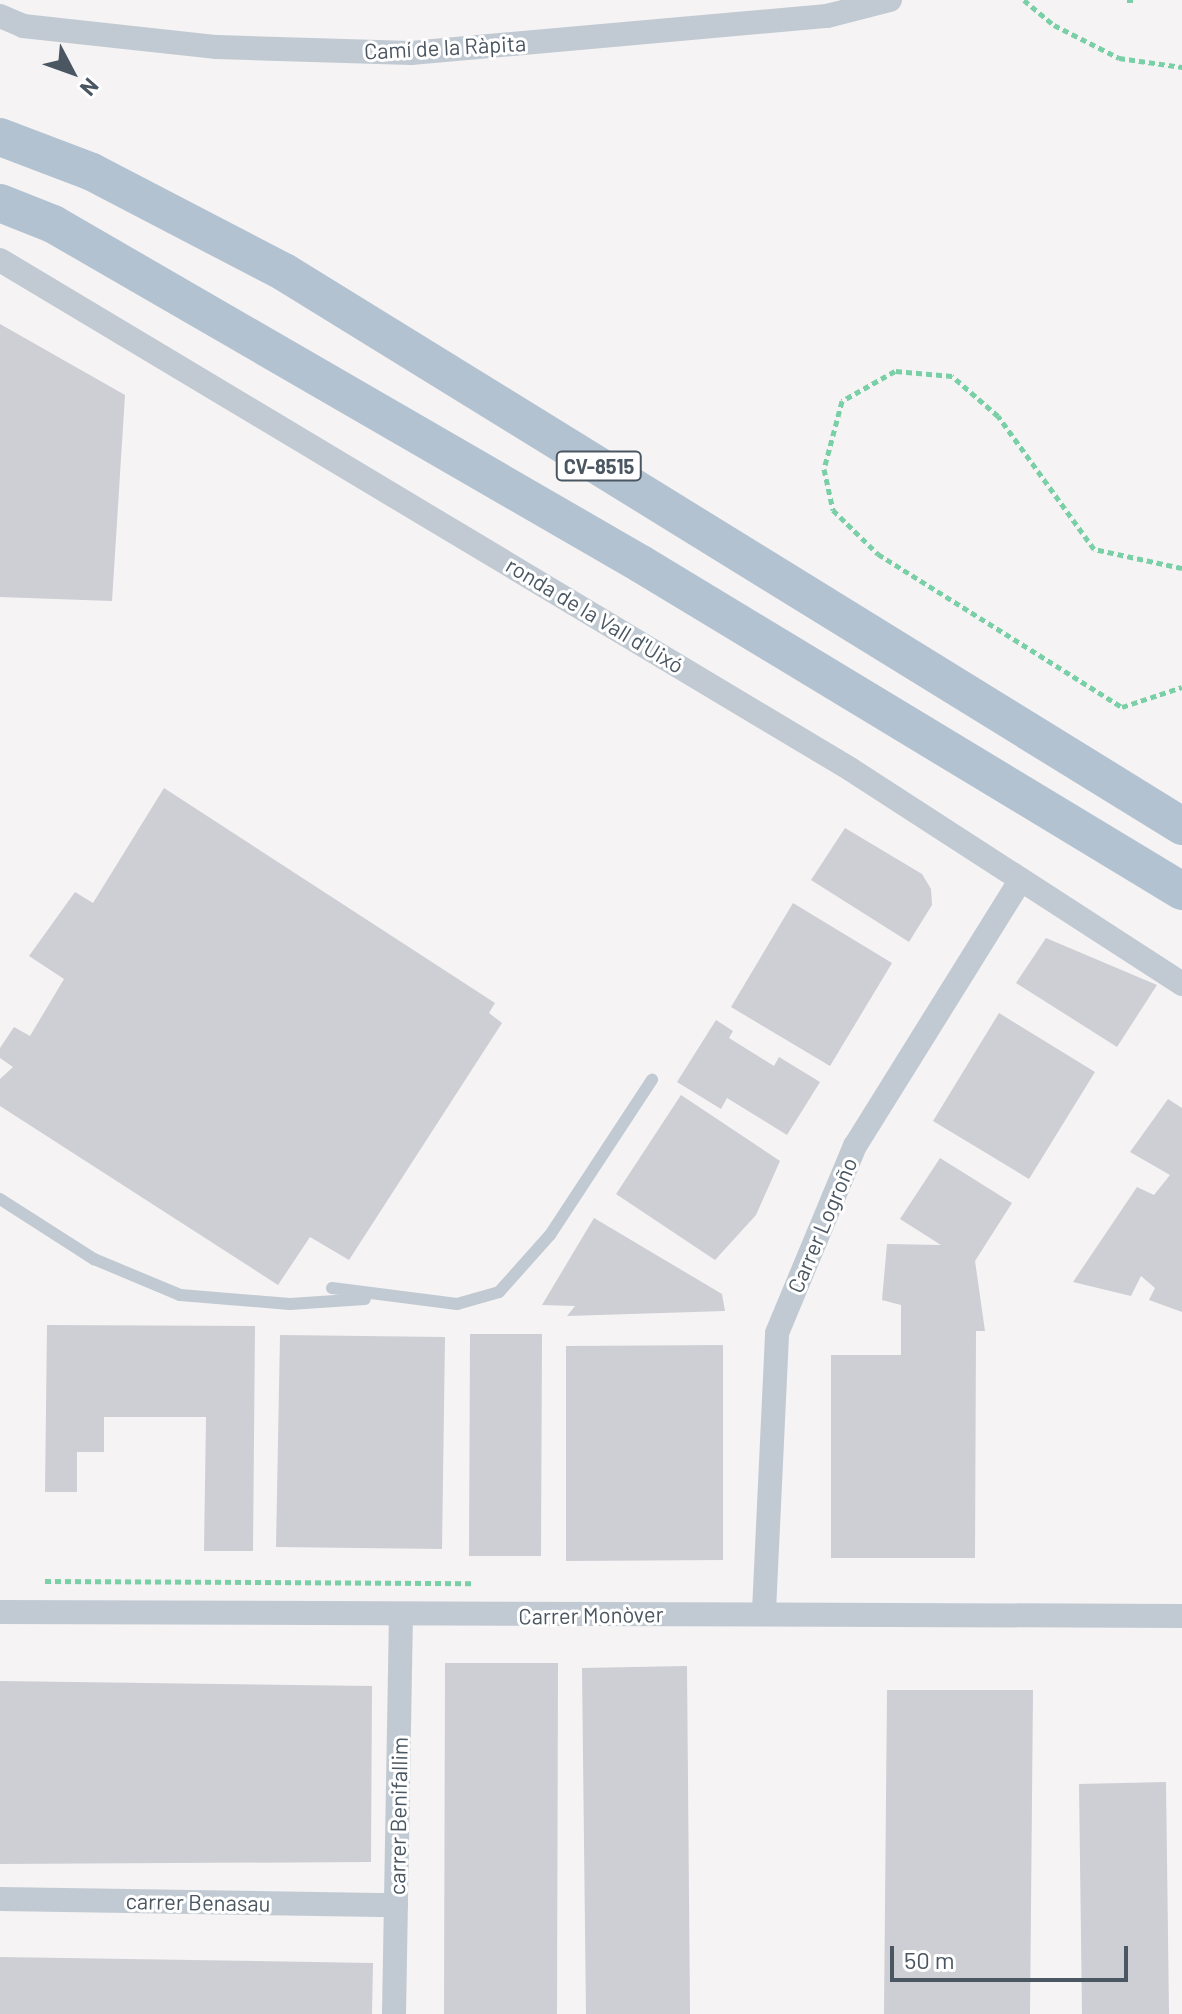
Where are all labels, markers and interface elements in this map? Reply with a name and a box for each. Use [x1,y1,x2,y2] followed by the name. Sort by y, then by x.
[363,30,527,64] street label: Camí de la Ràpita
[32,32,112,112] north arrow
[76,74,105,102] text: N
[555,450,643,482] road number: CV-8515
[501,552,689,678] street label: ronda de la Vall d'Uixó
[782,1153,862,1297] street label: Carrer Logroño
[518,1601,664,1629] street label: Carrer Monòver
[383,1737,413,1895] street label: carrer Benifallim
[125,1888,271,1916] street label: carrer Benasau
[894,1930,1132,1980] scale bar
[904,1945,955,1974] text: 50 m

